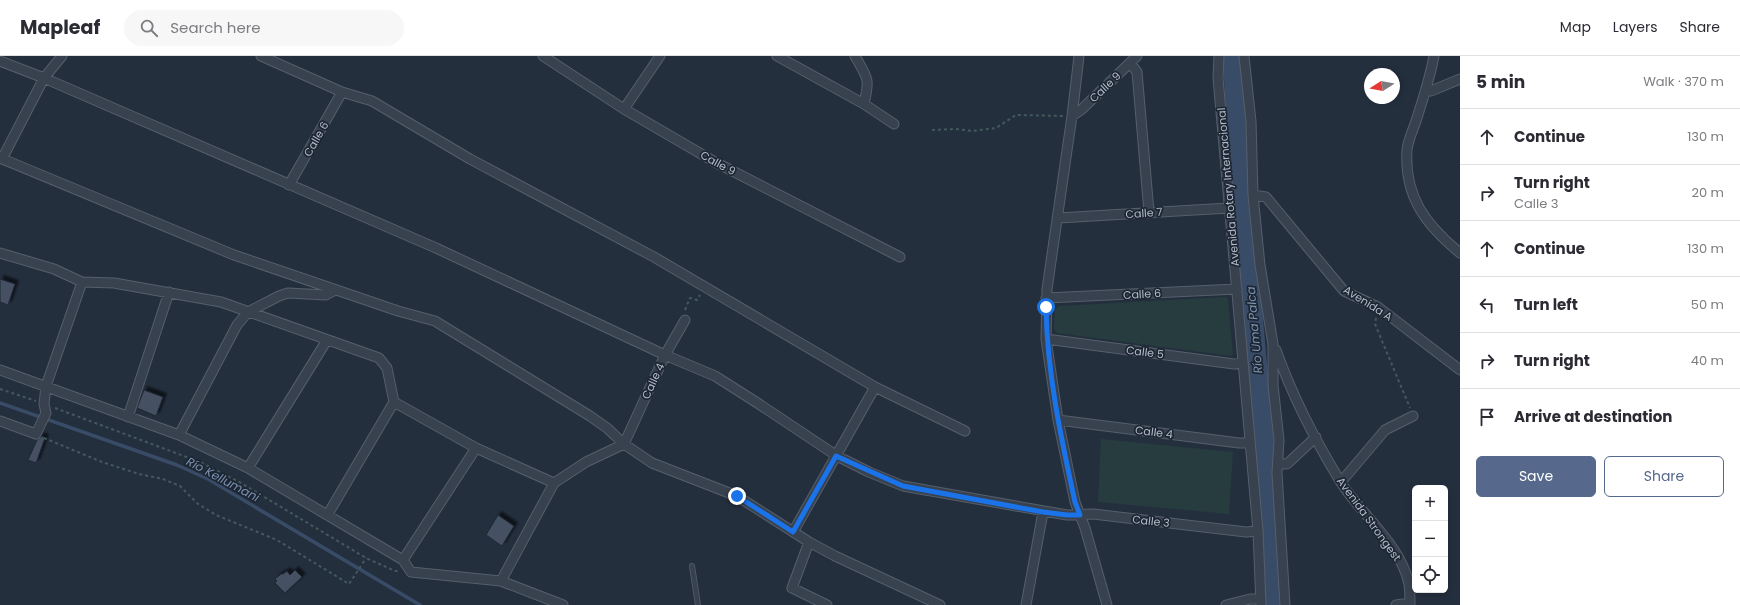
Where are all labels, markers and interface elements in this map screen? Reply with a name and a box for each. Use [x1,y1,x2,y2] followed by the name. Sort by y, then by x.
[124,10,404,46] search box
[20,14,100,41] text: Mapleaf
[138,17,160,39] icon: search
[170,17,261,38] text: Search here
[1560,17,1591,37] text: Map
[1613,17,1657,37] text: Layers
[1679,17,1720,37] text: Share
[1086,68,1124,106] street label: Calle 9
[1364,68,1400,104] north arrow
[1476,70,1525,94] text: 5 min
[1643,72,1724,91] text: Walk · 370 m
[1213,107,1243,267] street label: Avenida Rotary Internacional
[300,119,332,159] street label: Calle 6
[1476,126,1498,148] icon: ahead
[1514,126,1585,147] text: Continue
[1687,127,1724,146] text: 130 m
[697,147,739,179] street label: Calle 9
[1514,172,1590,193] text: Turn right
[1476,182,1498,204] icon: right
[1691,183,1724,202] text: 20 m
[1514,194,1558,213] text: Calle 3
[1125,204,1163,222] street label: Calle 7
[1476,238,1498,260] icon: ahead
[1514,238,1585,259] text: Continue
[1687,239,1724,258] text: 130 m
[1340,282,1396,325] street label: Avenida A
[1123,285,1161,303] street label: Calle 6
[1242,286,1266,374] water label: Río Uma Palca
[1476,294,1498,316] icon: left
[1514,294,1578,315] text: Turn left
[1691,295,1724,314] text: 50 m
[1037,298,1055,316] route start
[1125,342,1165,362] street label: Calle 5
[1476,350,1498,372] icon: right
[1514,350,1590,371] text: Turn right
[1691,351,1724,370] text: 40 m
[638,360,668,402] street label: Calle 4
[1476,406,1498,428] icon: arrive
[1514,406,1672,427] text: Arrive at destination
[1134,422,1174,442] street label: Calle 4
[183,453,264,506] water label: Río Kellumani
[1476,456,1596,497] button: Save
[1604,456,1724,497] button: Share
[1333,474,1405,564] street label: Avenida Strongest
[1412,485,1448,593] map controls
[1412,485,1448,521] button: +
[728,487,746,505] route end
[1131,511,1171,531] street label: Calle 3
[1412,521,1448,557] button: −
[1412,557,1448,593] button: locate

